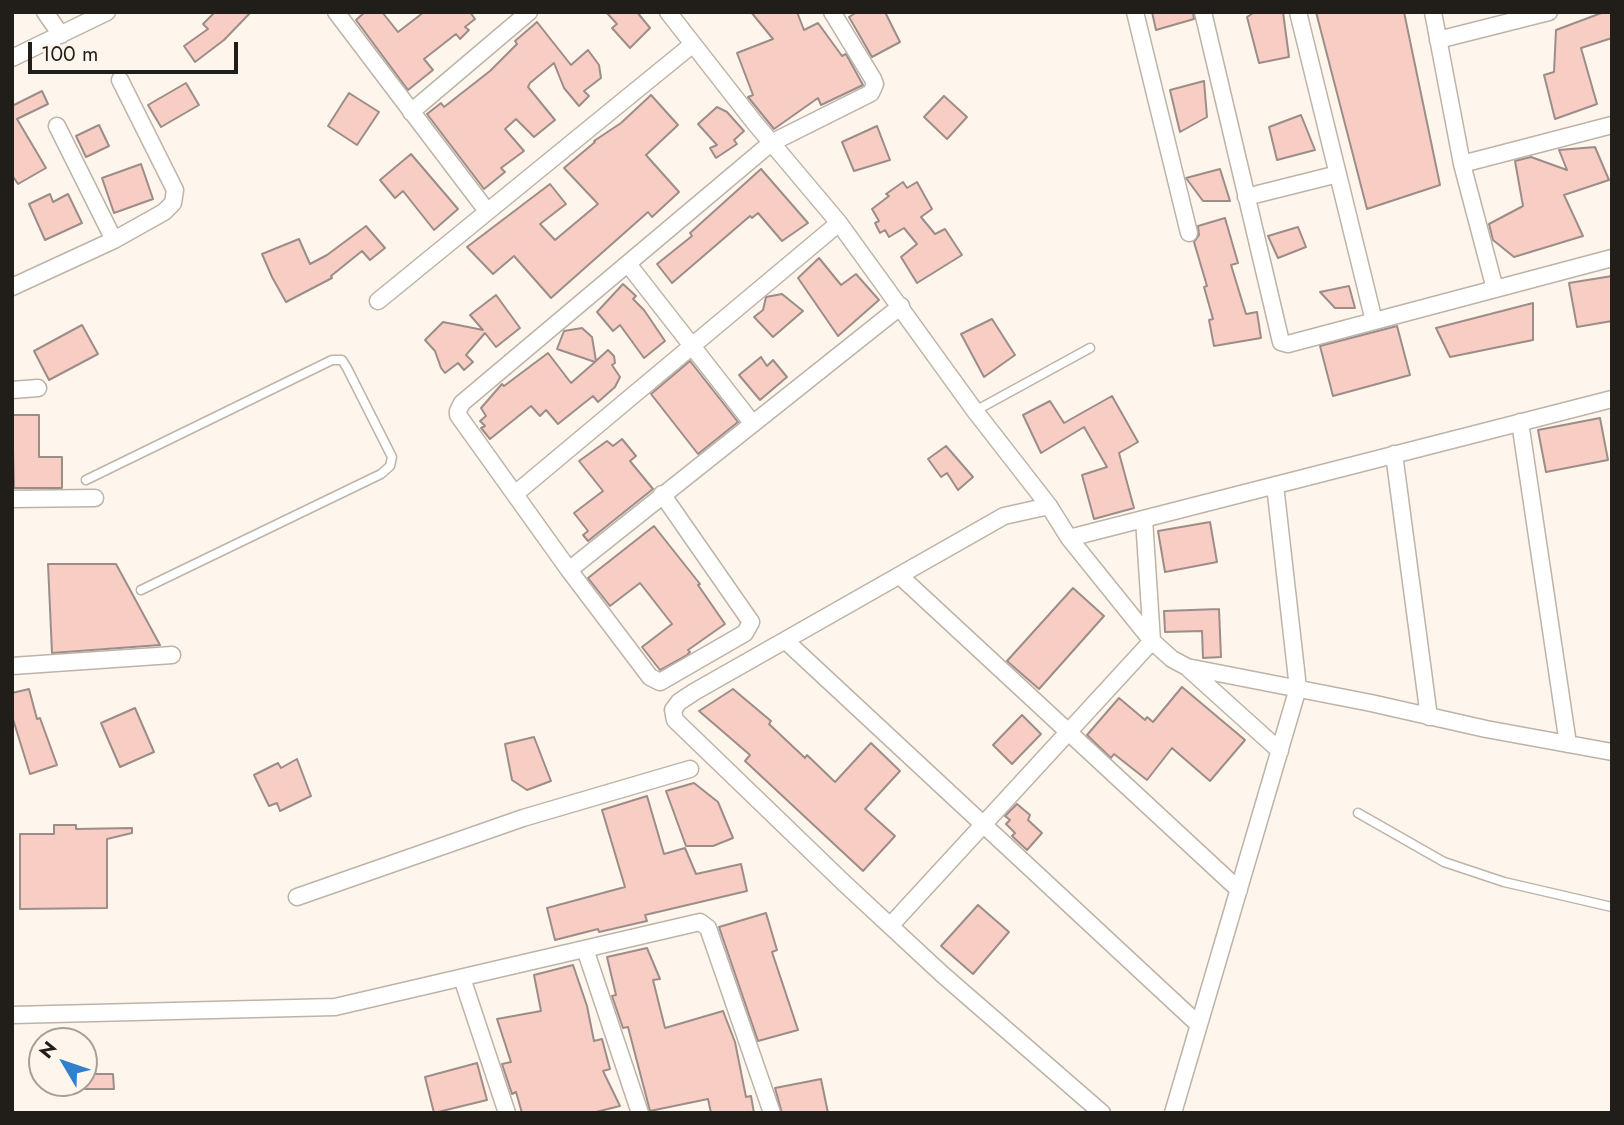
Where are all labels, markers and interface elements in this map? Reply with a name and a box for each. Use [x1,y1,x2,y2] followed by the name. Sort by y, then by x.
[32,28,242,72] scale bar
[41,39,98,69] text: 100 m
[28,1027,98,1097] north arrow
[33,1035,63,1064] text: N

